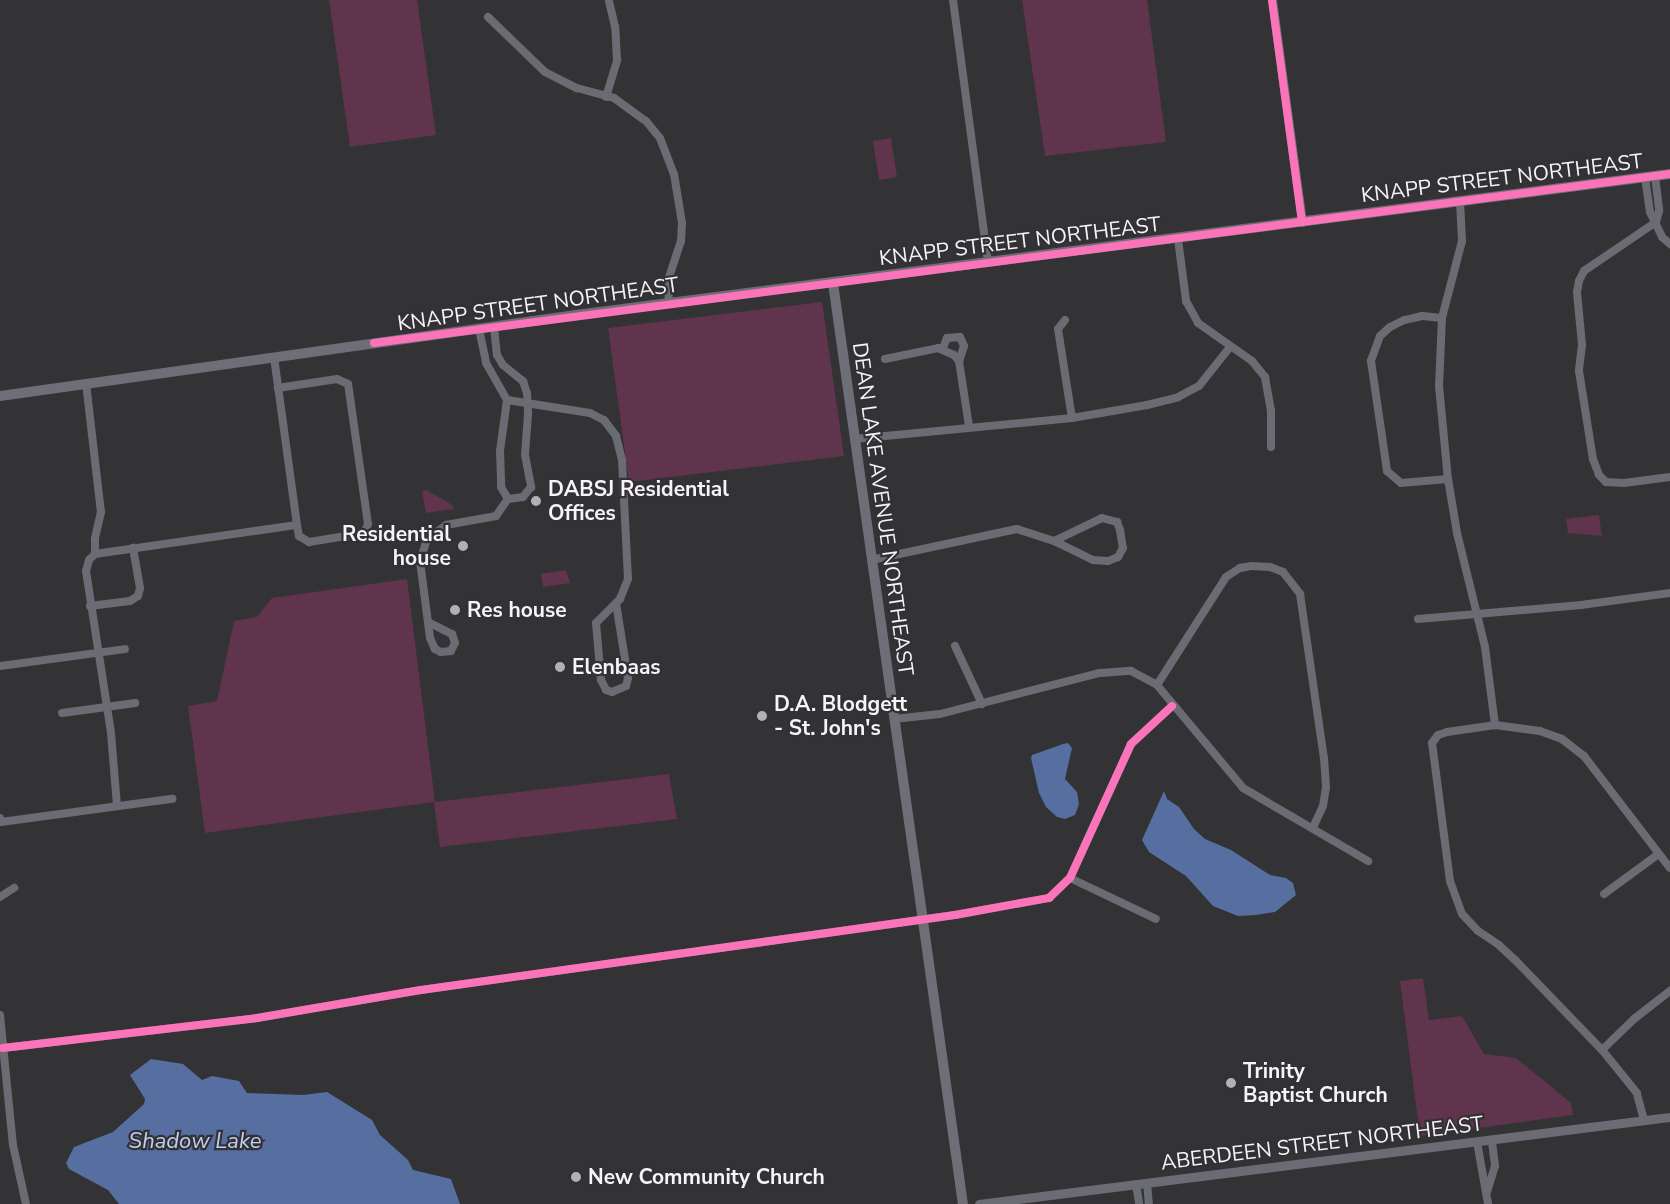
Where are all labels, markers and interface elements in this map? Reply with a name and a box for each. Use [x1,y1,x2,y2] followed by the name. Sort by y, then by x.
[1360,148,1644,208] street label: KNAPP STREET NORTHEAST
[878,211,1162,271] street label: KNAPP STREET NORTHEAST
[396,272,680,336] street label: KNAPP STREET NORTHEAST
[847,341,919,677] street label: DEAN LAKE AVENUE NORTHEAST
[548,476,729,526] place label: DABSJ Residential Offices
[529,494,543,508] marker: DABSJ Residential Offices
[342,521,451,571] place label: Residential house
[456,539,470,553] marker: Residential house
[467,597,567,623] place label: Res house
[448,603,462,617] marker: Res house
[572,654,661,680] place label: Elenbaas
[553,660,567,674] marker: Elenbaas
[774,691,907,741] place label: D.A. Blodgett - St. John's
[755,709,769,723] marker: D.A. Blodgett - St. John's
[1243,1058,1388,1108] place label: Trinity Baptist Church
[1224,1076,1238,1090] marker: Trinity Baptist Church
[1159,1111,1485,1175] street label: ABERDEEN STREET NORTHEAST
[129,1129,261,1155] water label: Shadow Lake
[588,1164,825,1190] place label: New Community Church
[569,1170,583,1184] marker: New Community Church

